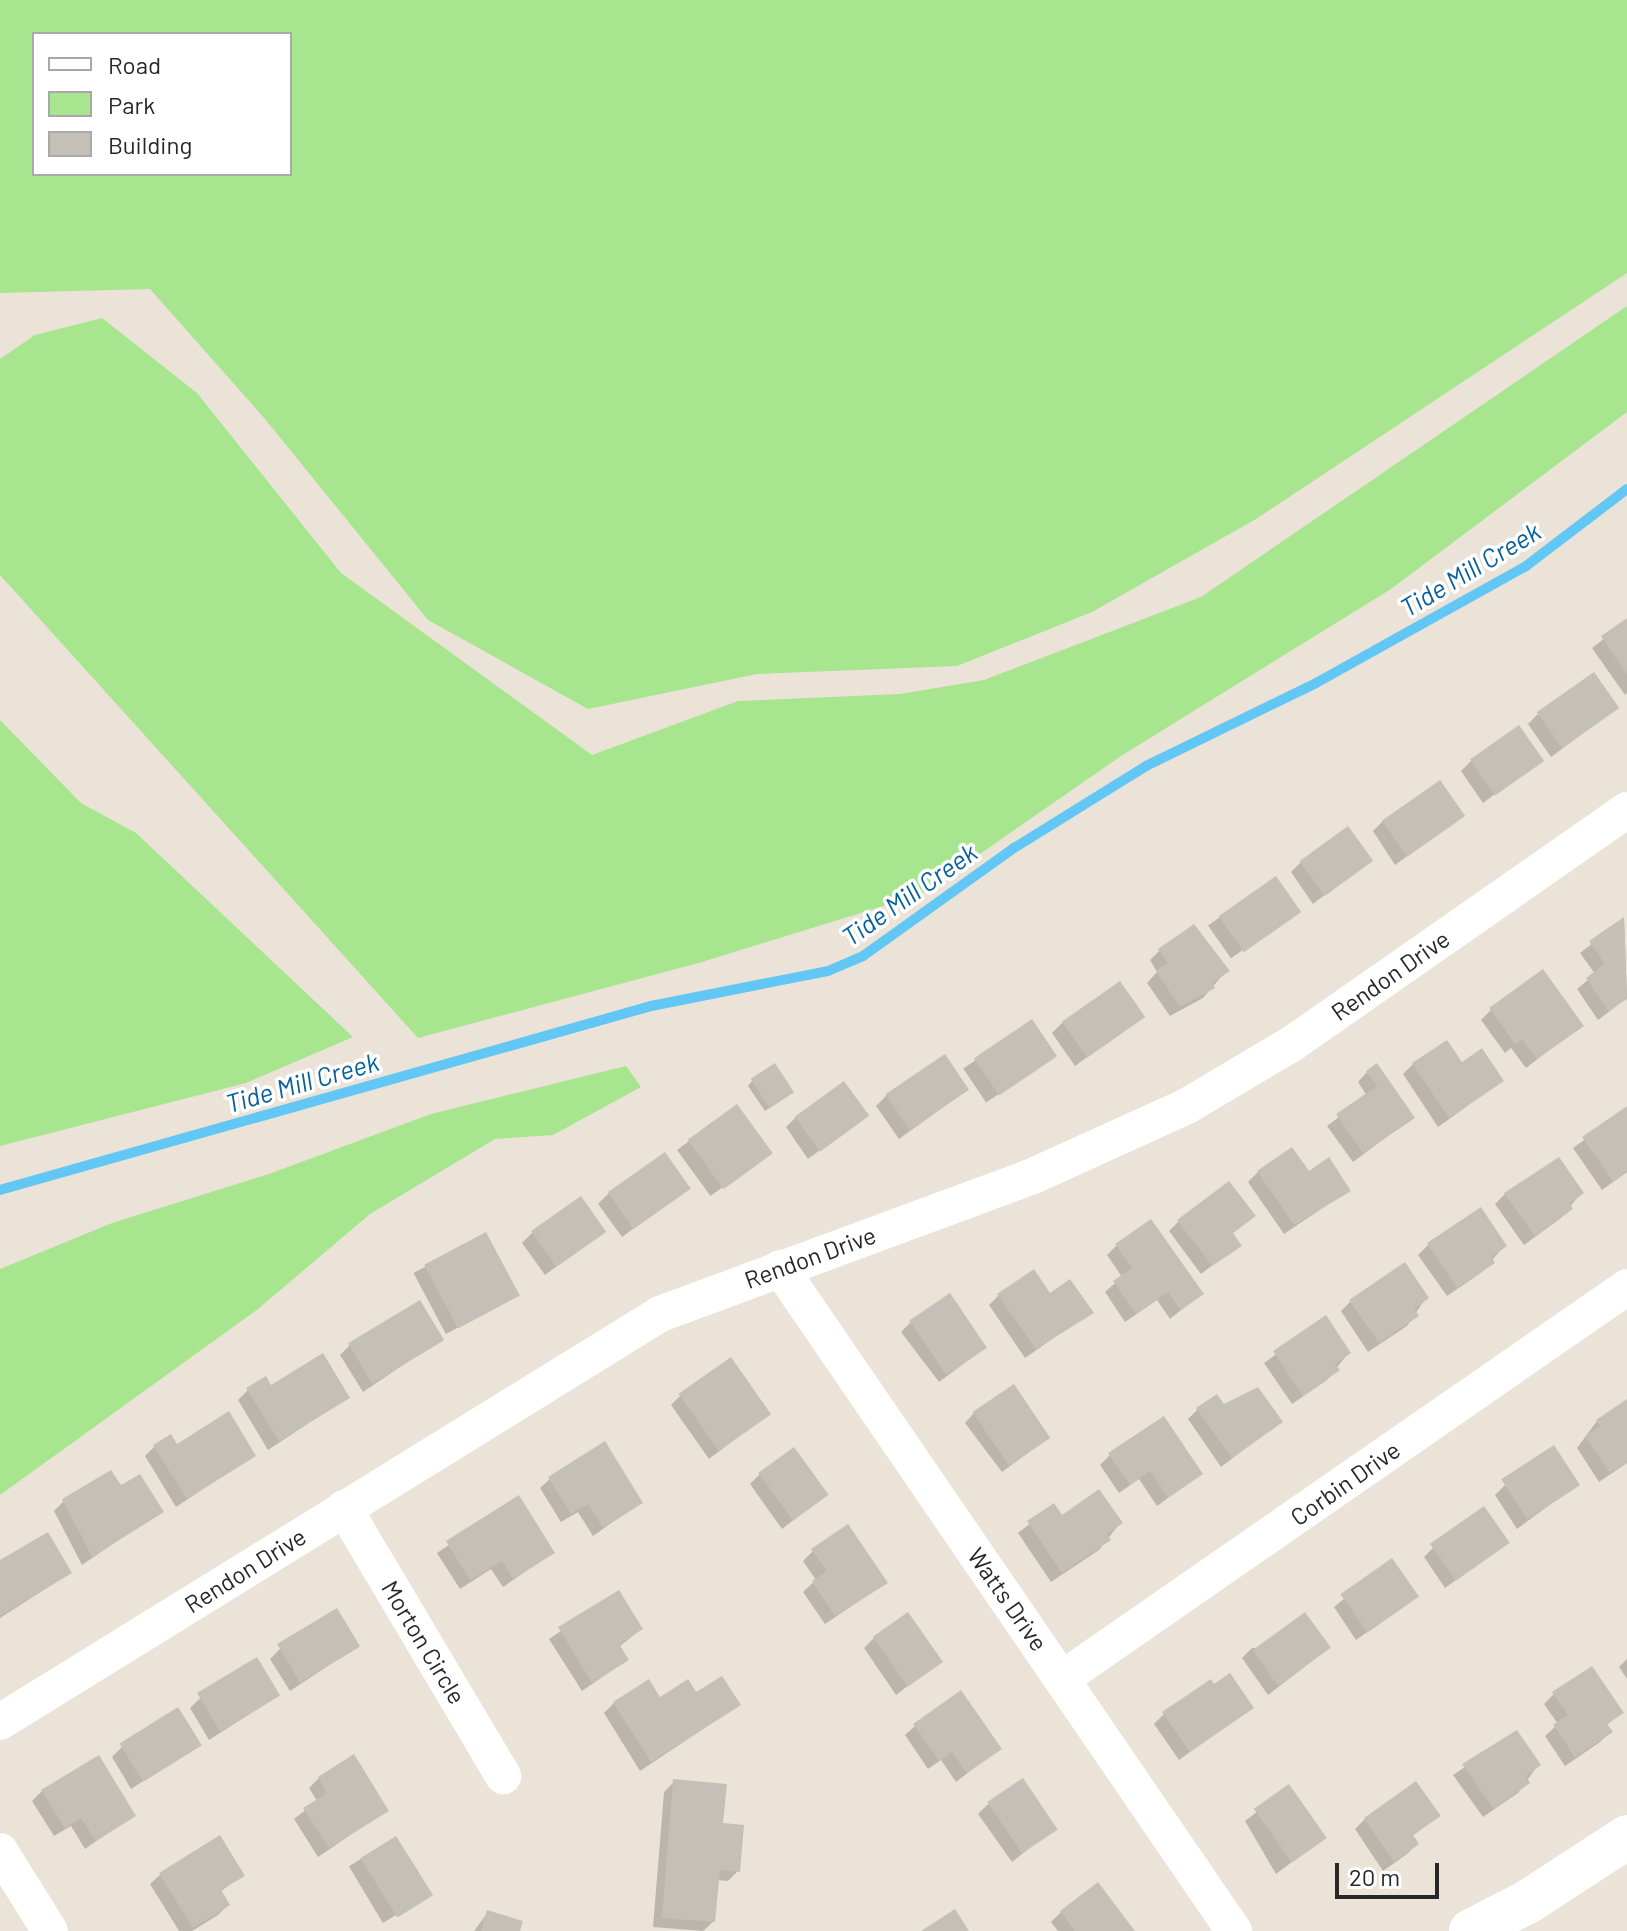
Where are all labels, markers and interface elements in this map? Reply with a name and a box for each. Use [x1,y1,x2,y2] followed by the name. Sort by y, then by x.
[32,32,292,176] legend
[108,50,161,79] text: Road
[108,90,155,119] text: Park
[108,130,192,159] text: Building
[1394,515,1546,623] water label: Tide Mill Creek
[835,836,983,952] water label: Tide Mill Creek
[1325,924,1455,1026] street label: Rendon Drive
[222,1045,382,1119] water label: Tide Mill Creek
[740,1220,880,1294] street label: Rendon Drive
[1285,1435,1405,1531] street label: Corbin Drive
[179,1521,311,1619] street label: Rendon Drive
[962,1542,1054,1656] street label: Watts Drive
[376,1575,472,1709] street label: Morton Circle
[1339,1847,1443,1897] scale bar
[1349,1862,1400,1891] text: 20 m

